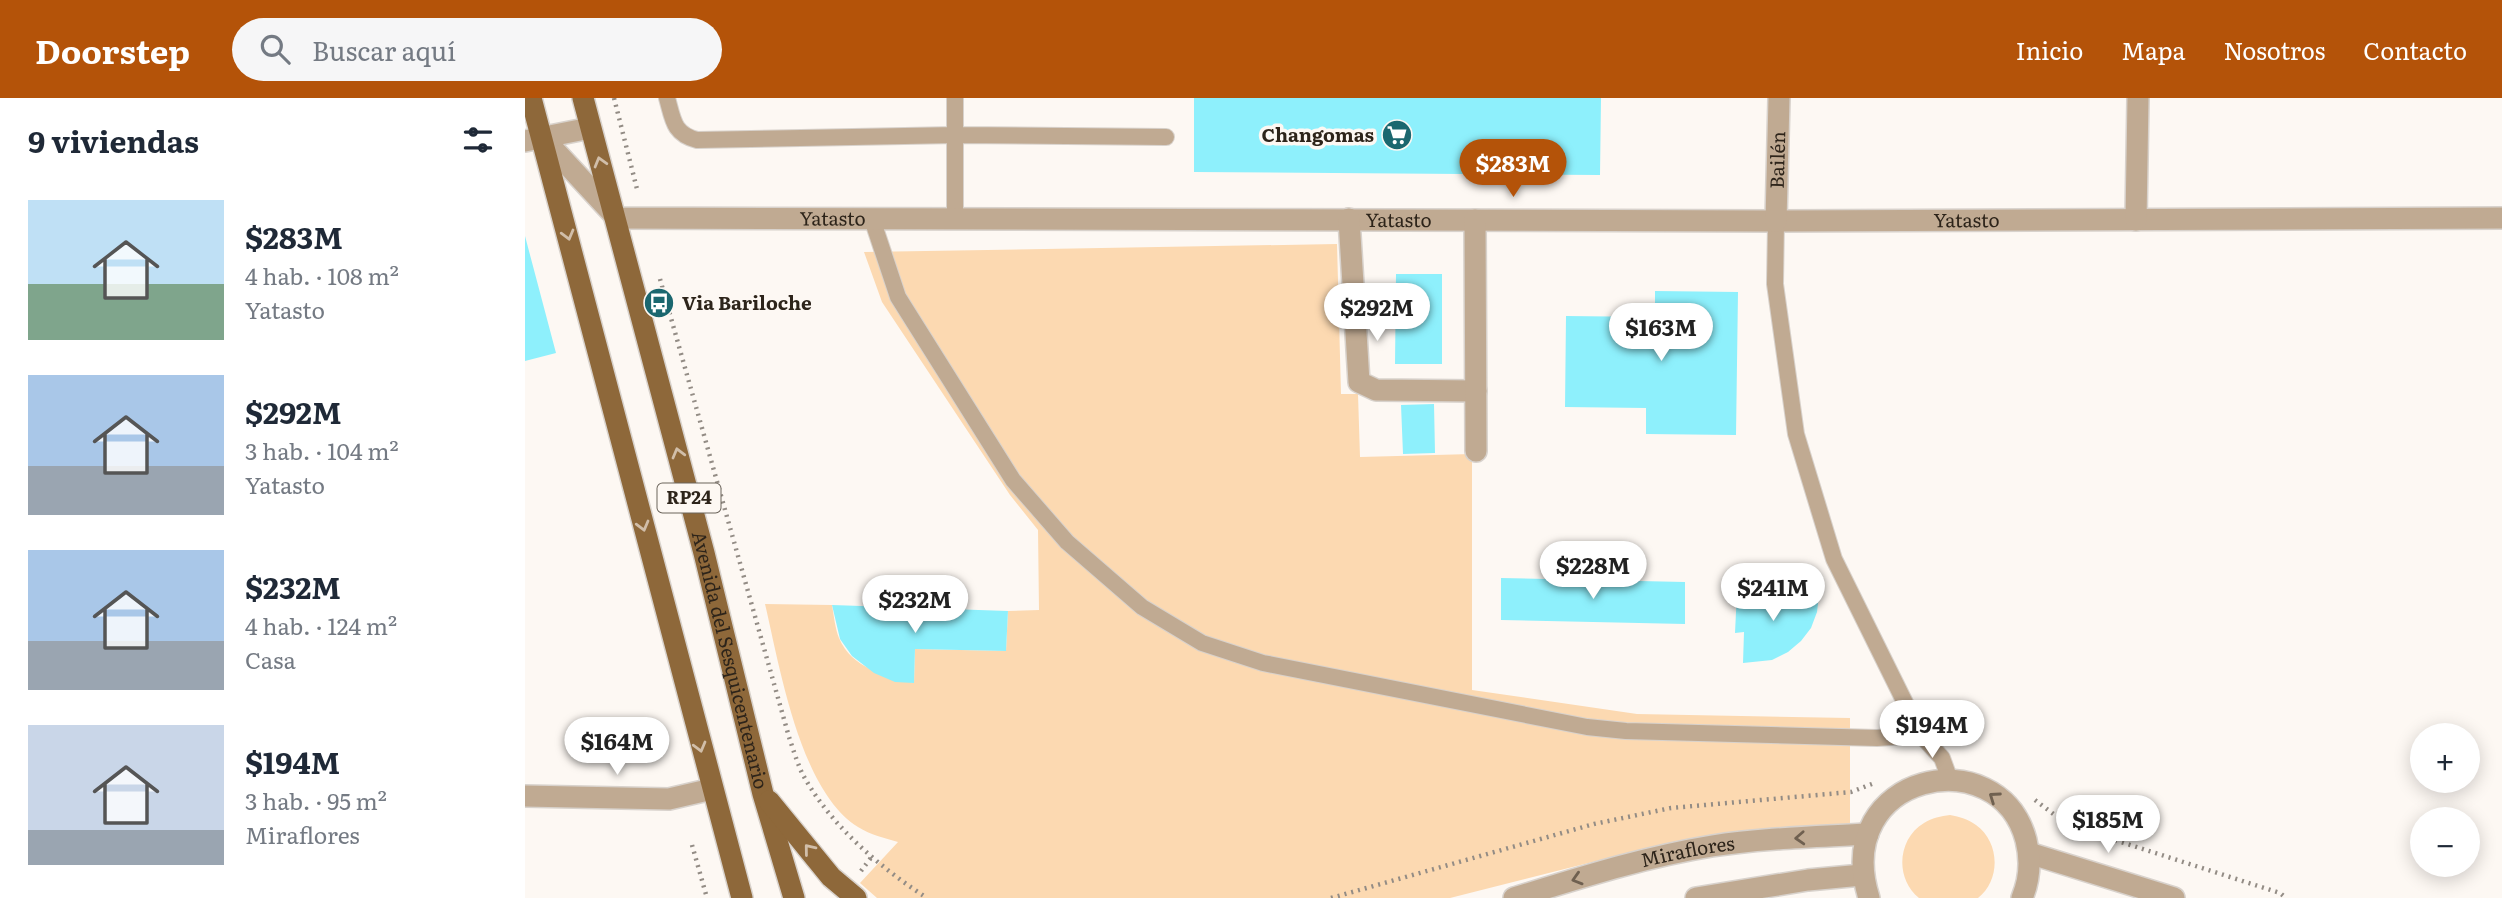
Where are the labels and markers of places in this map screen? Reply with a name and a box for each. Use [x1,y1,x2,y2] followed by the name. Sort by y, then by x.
[1380,118,1414,152] supermarket icon: Changomas
[1262,120,1374,148] place label: Changomas
[1464,140,1562,199] pin: $283M
[1328,284,1426,343] pin: $292M
[642,286,676,320] bus stop icon: Via Bariloche
[682,288,812,316] place label: Via Bariloche
[1612,303,1710,363] pin: $163M
[1544,542,1642,601] pin: $228M
[1724,564,1822,623] pin: $241M
[866,575,964,635] pin: $232M
[1883,700,1981,760] pin: $194M
[568,718,666,777] pin: $164M
[2059,796,2157,855] pin: $185M

